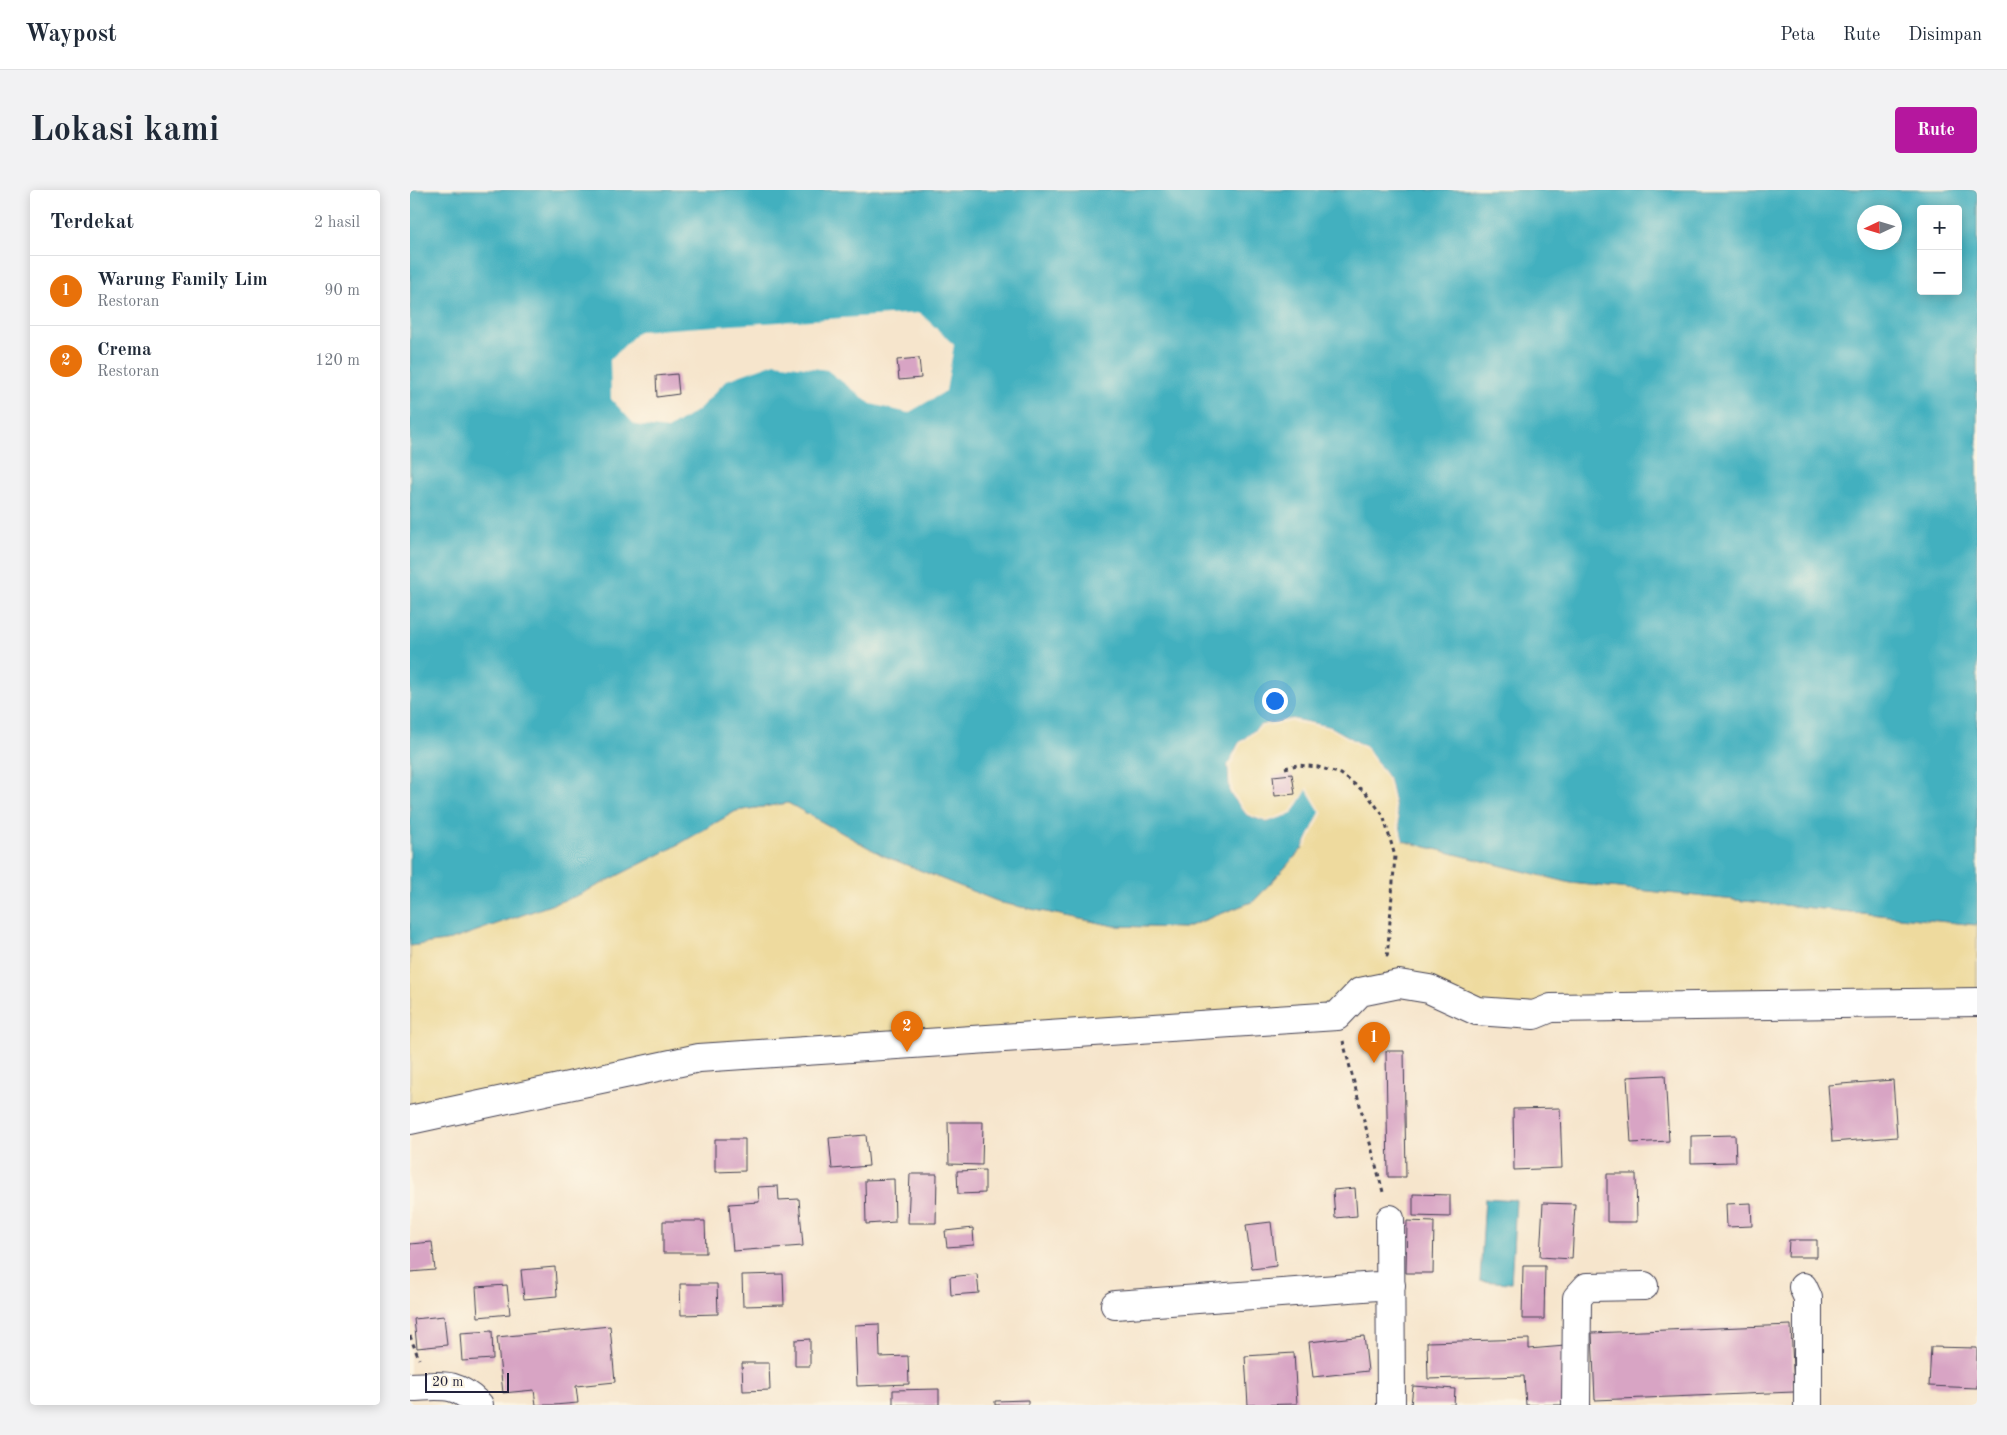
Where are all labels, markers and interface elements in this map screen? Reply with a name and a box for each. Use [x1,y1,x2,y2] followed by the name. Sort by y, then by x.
[25,23,117,47] text: Waypost
[1780,26,1815,44] text: Peta
[1843,26,1880,44] text: Rute
[1908,26,1982,44] text: Disimpan
[1895,107,1977,153] button: Rute
[30,113,219,148] text: Lokasi kami
[1857,205,1902,250] north arrow
[1917,205,1962,295] map controls
[1917,205,1962,250] button: +
[50,212,134,233] text: Terdekat
[314,215,360,231] text: 2 hasil
[1917,250,1962,295] button: −
[97,271,268,290] text: Warung Family Lim
[61,283,71,299] text: 1
[324,283,360,299] text: 90 m
[97,294,159,310] text: Restoran
[97,341,152,360] text: Crema
[61,353,71,369] text: 2
[315,353,360,369] text: 120 m
[97,364,159,380] text: Restoran
[1262,688,1288,714] your location
[891,1011,923,1052] pin: 2
[1358,1022,1390,1063] pin: 1
[425,1370,509,1393] scale bar
[432,1375,463,1389] text: 20 m

